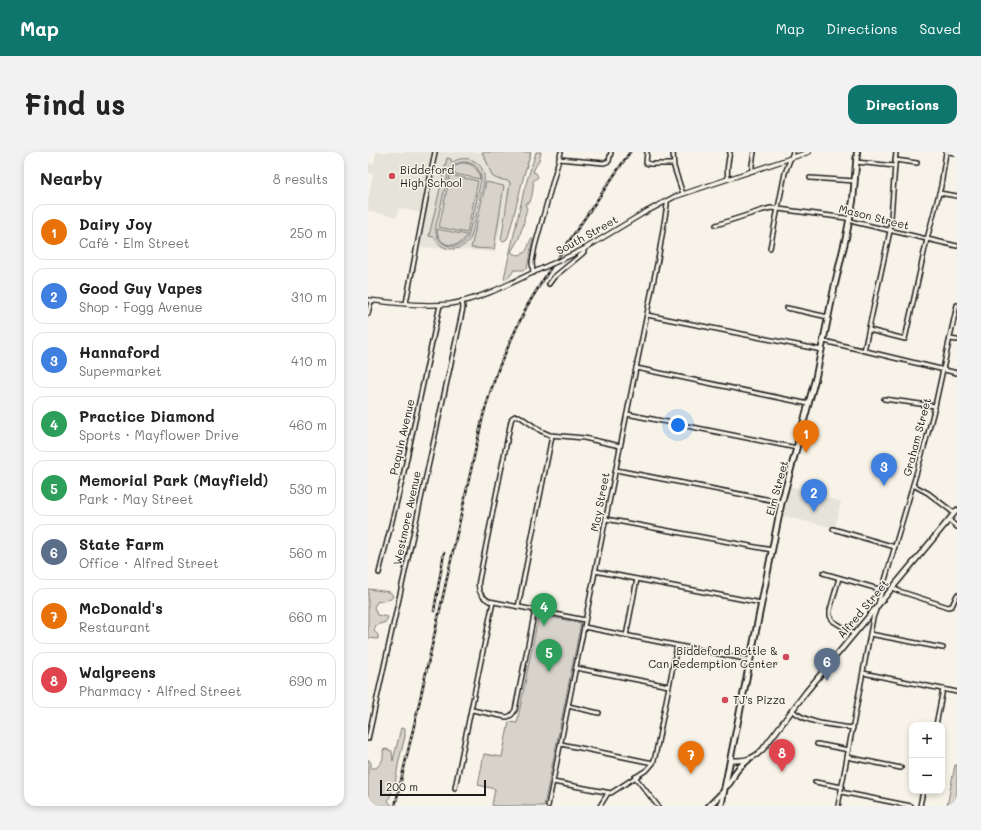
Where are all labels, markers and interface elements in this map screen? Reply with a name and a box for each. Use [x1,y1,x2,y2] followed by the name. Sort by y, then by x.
[20,16,59,41] text: Map
[776,19,804,38] text: Map
[826,19,897,38] text: Directions
[919,19,961,38] text: Saved
[848,85,957,124] button: Directions
[24,86,125,122] text: Find us
[400,162,462,190] place label: Biddeford High School
[40,167,102,189] text: Nearby
[273,170,328,187] text: 8 results
[387,171,397,181] marker: Biddeford High School
[837,201,911,233] street label: Mason Street
[553,211,620,258] street label: South Street
[79,214,153,234] text: Dairy Joy
[51,224,57,241] text: 1
[290,224,327,241] text: 250 m
[79,234,190,251] text: Café · Elm Street
[79,278,202,298] text: Good Guy Vapes
[50,288,58,305] text: 2
[291,288,327,305] text: 310 m
[79,298,203,315] text: Shop · Fogg Avenue
[79,342,160,362] text: Hannaford
[50,352,58,369] text: 3
[291,352,327,369] text: 410 m
[79,362,162,379] text: Supermarket
[899,396,934,478] street label: Graham Street
[385,397,418,476] street label: Paquin Avenue
[79,406,214,426] text: Practice Diamond
[668,415,688,435] your location
[50,416,58,433] text: 4
[289,416,327,433] text: 460 m
[793,420,819,453] pin: 1
[79,426,239,443] text: Sports · Mayflower Drive
[871,453,897,486] pin: 3
[762,459,791,517] street label: Elm Street
[389,469,424,566] street label: Westmore Avenue
[79,470,268,490] text: Memorial Park (Mayfield)
[586,471,613,533] street label: May Street
[801,479,827,512] pin: 2
[50,480,58,497] text: 5
[289,480,327,497] text: 530 m
[79,490,193,507] text: Park · May Street
[79,534,164,554] text: State Farm
[50,544,58,561] text: 6
[289,544,327,561] text: 560 m
[79,554,219,571] text: Office · Alfred Street
[834,576,892,641] street label: Alfred Street
[531,593,557,626] pin: 4
[79,598,163,618] text: McDonald's
[50,608,58,625] text: 7
[289,608,327,625] text: 660 m
[79,618,150,635] text: Restaurant
[536,639,562,672] pin: 5
[648,643,778,671] place label: Biddeford Bottle & Can Redemption Center
[814,648,840,681] pin: 6
[781,652,791,662] marker: Biddeford Bottle & Can Redemption Center
[79,662,156,682] text: Walgreens
[50,672,58,689] text: 8
[289,672,327,689] text: 690 m
[79,682,241,699] text: Pharmacy · Alfred Street
[733,692,786,707] place label: TJ's Pizza
[720,695,730,705] marker: TJ's Pizza
[909,722,945,794] map controls
[909,722,945,758] button: +
[769,739,795,772] pin: 8
[678,741,704,774] pin: 7
[909,758,945,794] button: −
[380,778,486,797] scale bar
[386,779,418,794] text: 200 m

